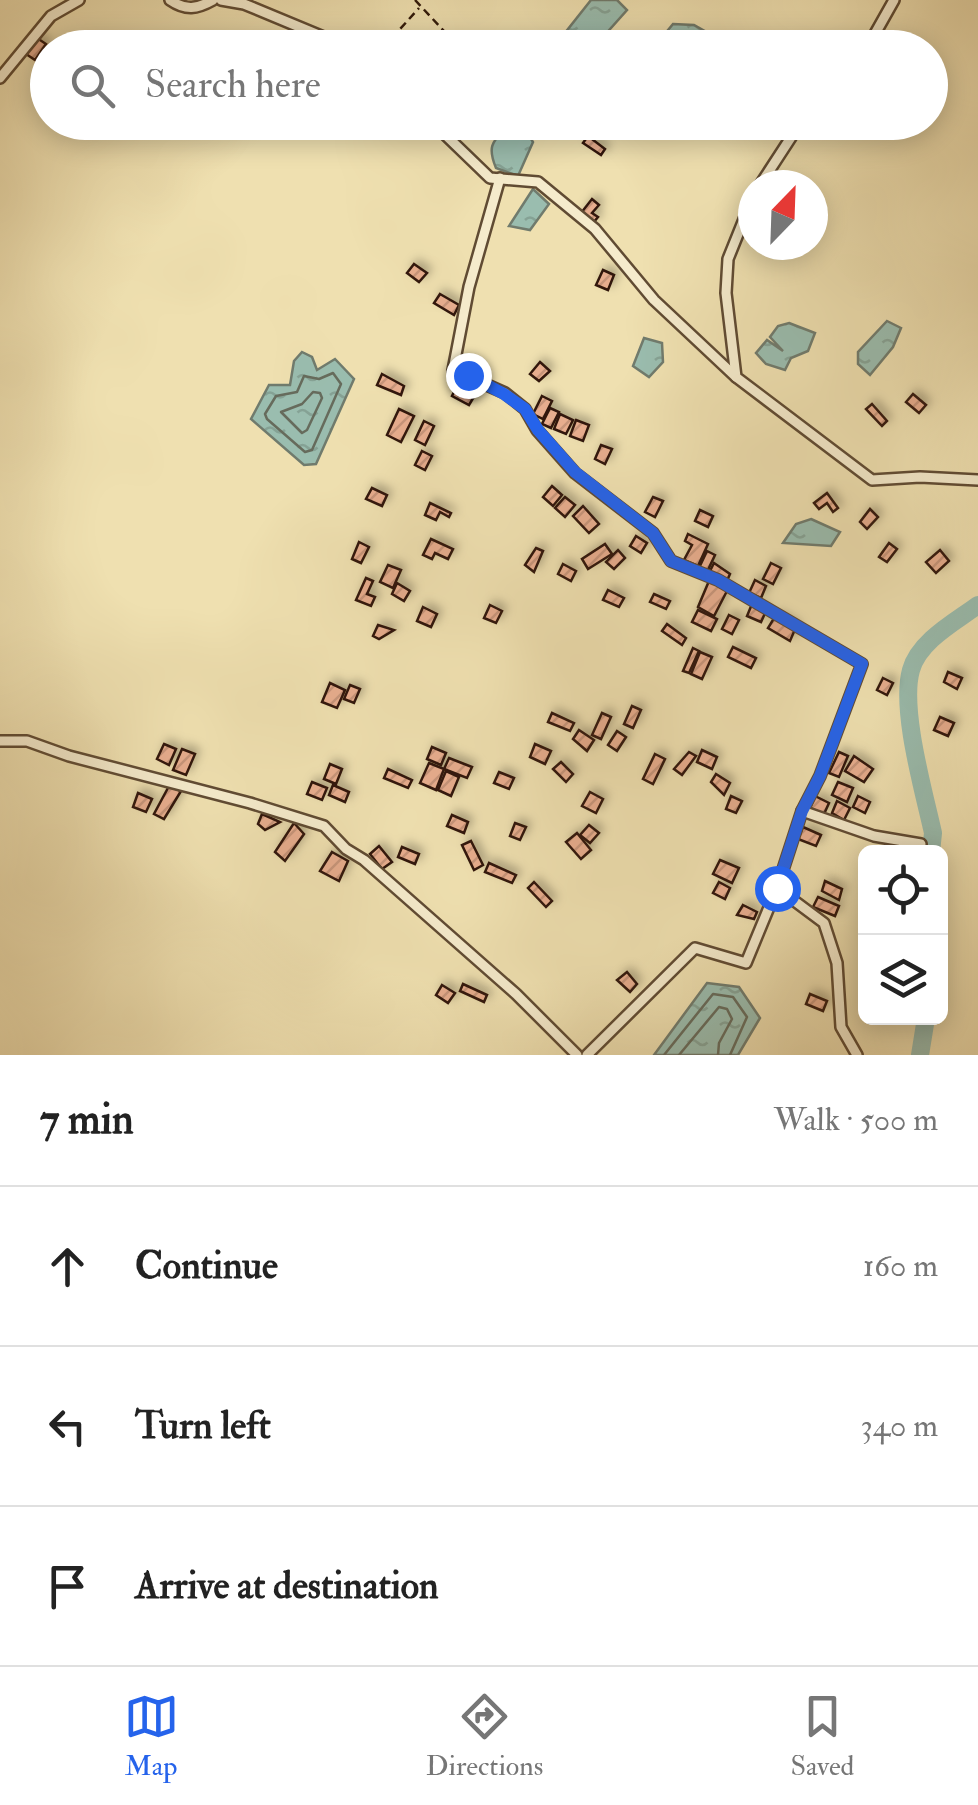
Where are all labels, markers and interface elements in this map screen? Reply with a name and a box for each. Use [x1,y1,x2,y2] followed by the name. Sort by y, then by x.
[30,30,948,140] search box
[65,58,120,113] icon: search
[145,61,321,109] text: Search here
[738,170,828,260] north arrow
[446,353,492,399] route end
[858,845,948,1025] map controls
[858,845,948,935] button: locate
[755,866,801,912] route start
[858,935,948,1025] button: layers
[40,1094,134,1146] text: 7 min
[774,1100,938,1140] text: Walk · 500 m
[40,1239,95,1294] icon: ahead
[135,1242,278,1290] text: Continue
[863,1246,938,1286] text: 160 m
[40,1399,95,1454] icon: left
[135,1402,271,1450] text: Turn left
[861,1406,938,1446] text: 340 m
[40,1559,95,1614] icon: arrive
[135,1562,439,1610] text: Arrive at destination
[124,1689,179,1784] tab: Map
[426,1689,543,1784] tab: Directions
[790,1689,854,1784] tab: Saved

